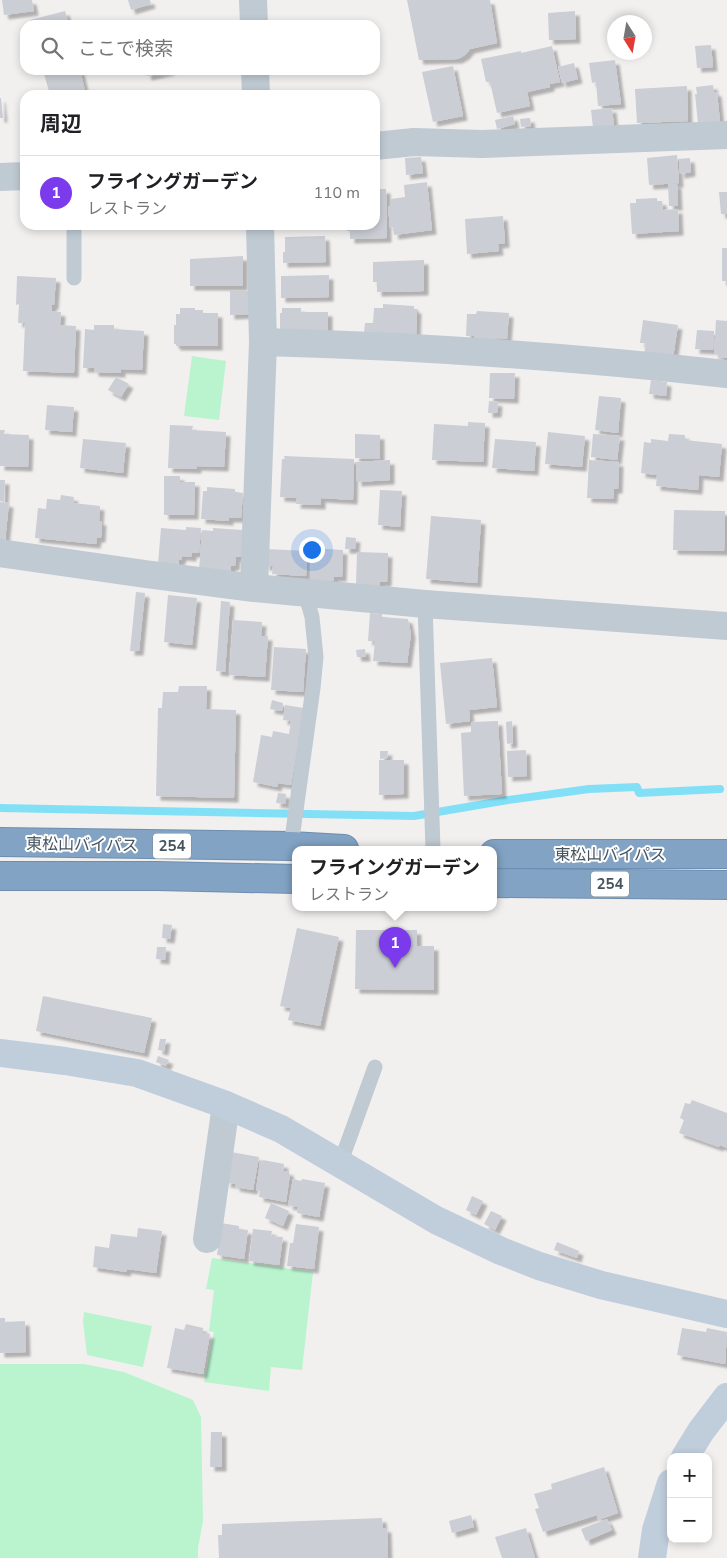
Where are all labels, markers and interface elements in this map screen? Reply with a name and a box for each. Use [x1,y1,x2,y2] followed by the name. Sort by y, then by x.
[607,15,652,60] north arrow
[20,20,380,75] search box
[38,34,66,62] icon: search
[78,36,173,62] text: ここで検索
[40,110,82,138] text: 周辺
[87,169,258,195] text: フライングガーデン
[51,182,61,204] text: 1
[313,182,360,204] text: 110 m
[87,198,167,220] text: レストラン
[299,537,325,563] your location
[26,833,138,857] street label: 東松山バイパス
[153,834,191,858] road number: 254
[554,844,666,866] street label: 東松山バイパス
[292,846,497,911] popup
[309,855,480,881] text: フライングガーデン
[591,872,629,896] road number: 254
[309,884,389,906] text: レストラン
[379,927,411,968] pin: 1
[667,1453,712,1543] map controls
[667,1453,712,1498] button: +
[667,1498,712,1543] button: −

